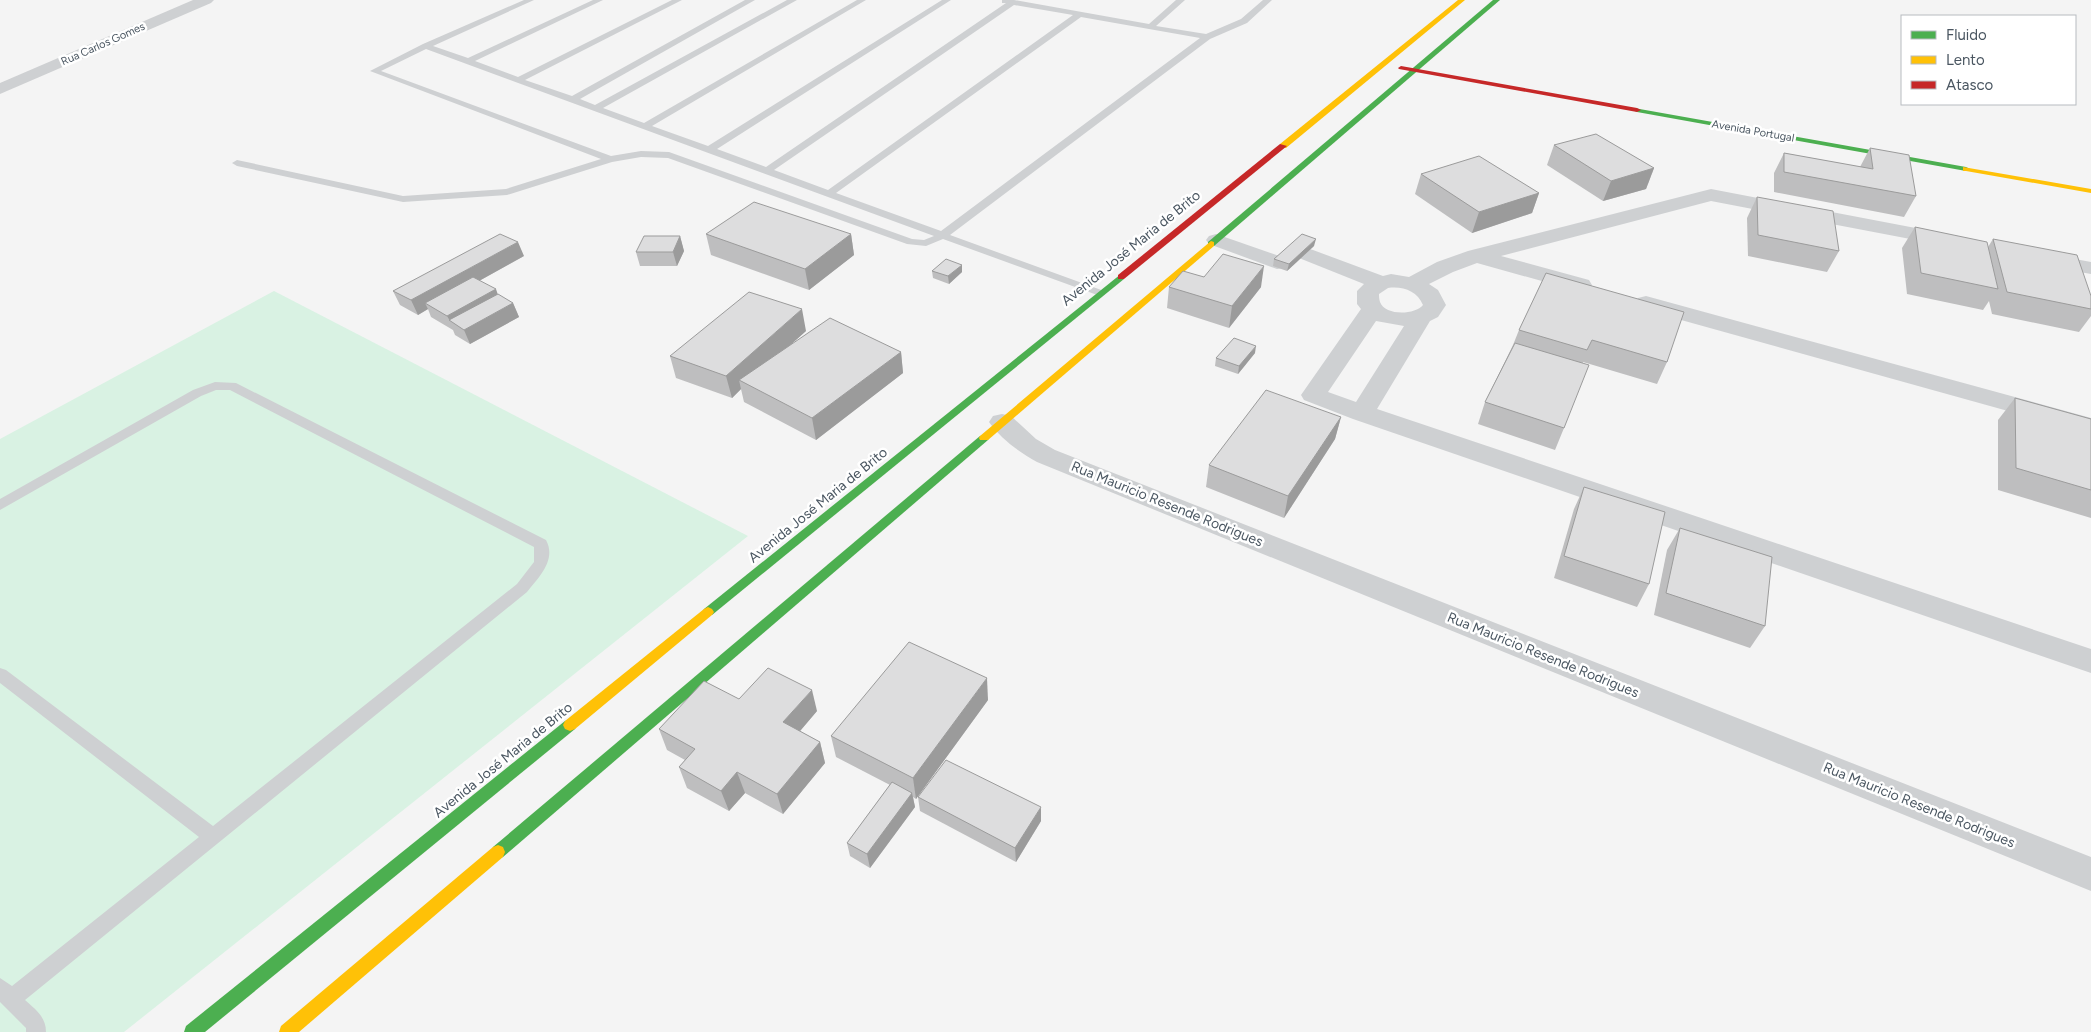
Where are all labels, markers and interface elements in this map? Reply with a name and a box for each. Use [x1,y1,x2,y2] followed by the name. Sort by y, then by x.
[1901,15,2076,105] legend
[59,20,147,68] street label: Rua Carlos Gomes
[1946,26,1987,44] text: Fluido
[1946,51,1985,69] text: Lento
[1946,76,1994,94] text: Atasco
[1711,117,1795,145] street label: Avenida Portugal
[1058,187,1204,309] street label: Avenida José Maria de Brito
[745,444,891,566] street label: Avenida José Maria de Brito
[1069,458,1265,550] street label: Rua Mauricio Resende Rodrigues
[1445,609,1641,701] street label: Rua Mauricio Resende Rodrigues
[430,699,576,821] street label: Avenida José Maria de Brito
[1821,759,2017,851] street label: Rua Mauricio Resende Rodrigues

